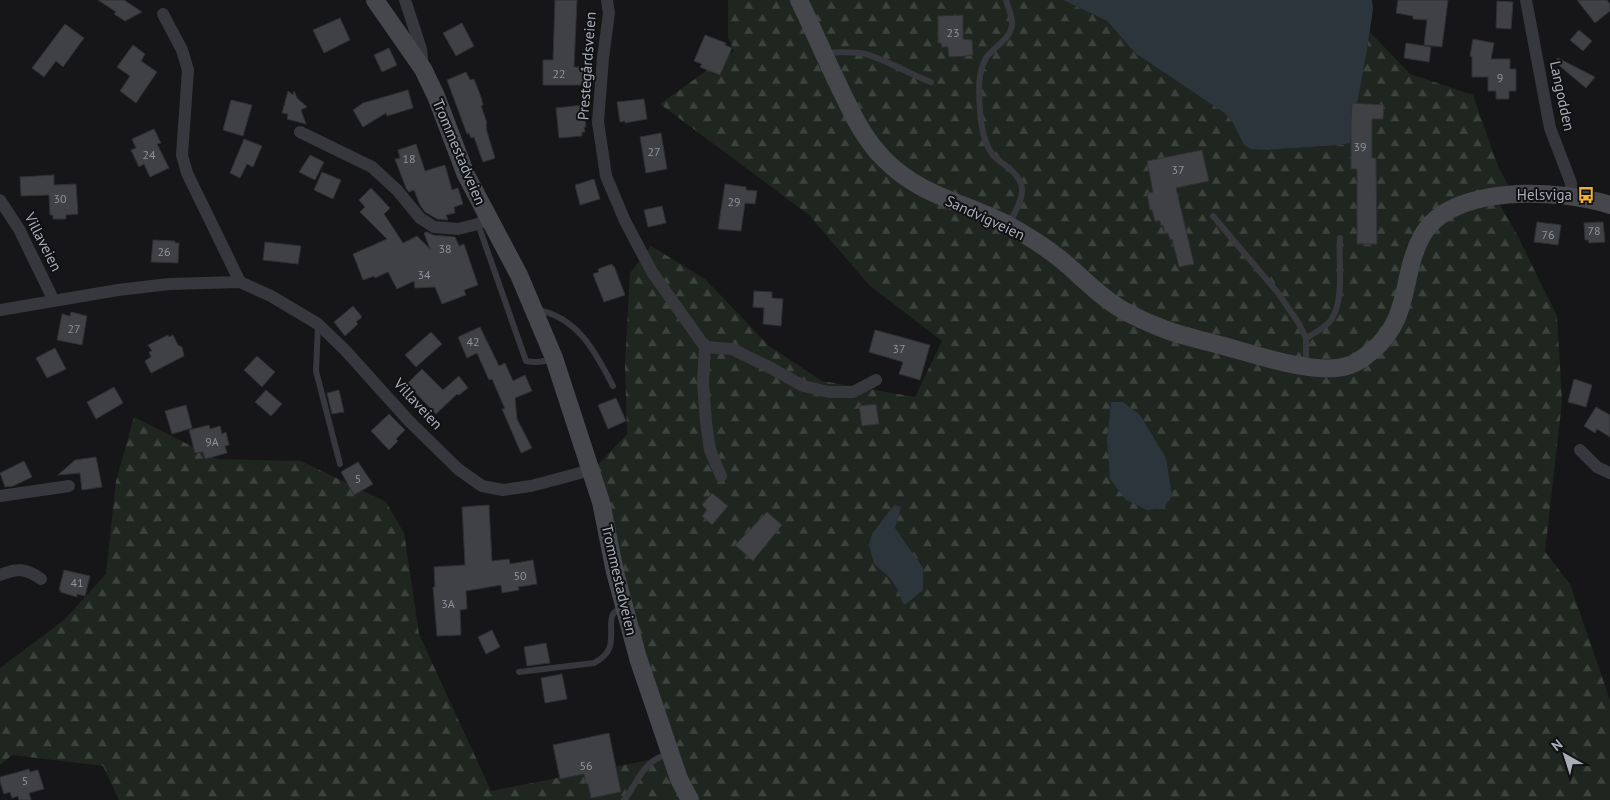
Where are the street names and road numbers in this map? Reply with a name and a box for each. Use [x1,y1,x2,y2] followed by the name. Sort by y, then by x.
[573,11,600,121] street label: Prestegårdsveien
[1546,59,1579,133] street label: Langodden
[429,96,490,208] street label: Trommestadveien
[942,191,1028,244] street label: Sandvigveien
[20,208,66,274] street label: Villaveien
[389,373,447,433] street label: Villaveien
[597,523,641,637] street label: Trommestadveien

